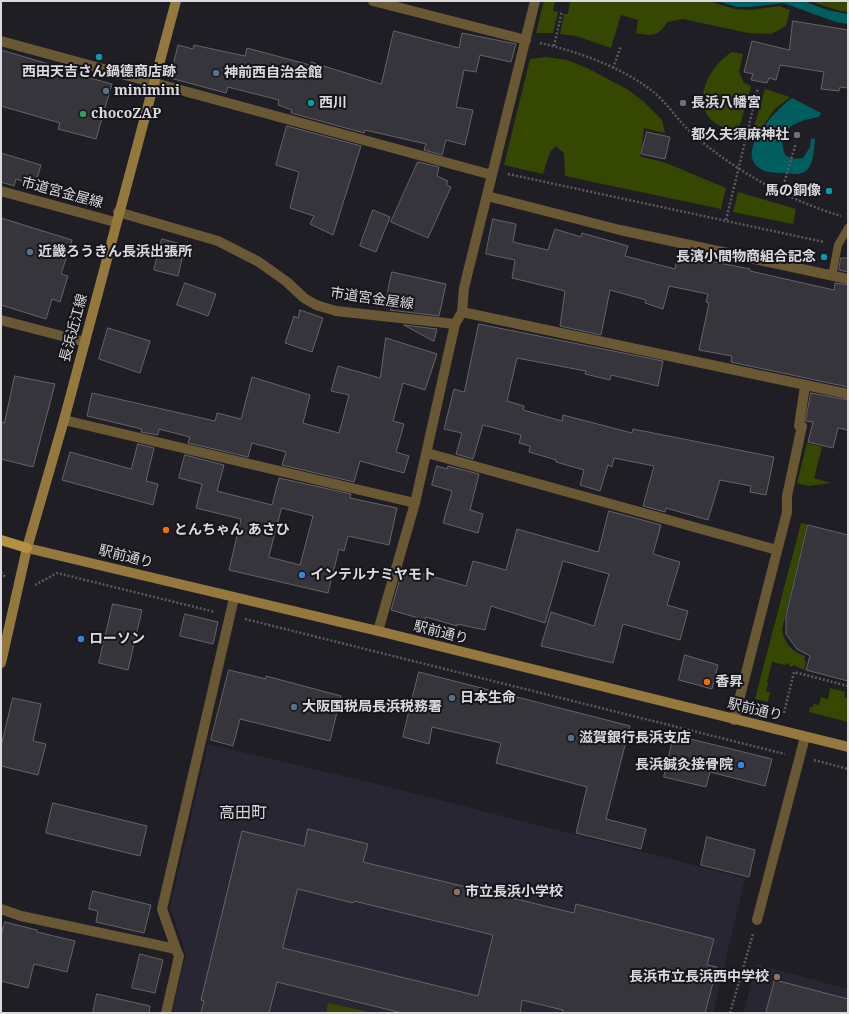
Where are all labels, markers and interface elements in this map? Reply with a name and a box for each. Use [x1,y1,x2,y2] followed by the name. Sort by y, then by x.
[94,52,104,62] marker: 西田天吉さん鍋德商店跡
[22,64,176,80] place label: 西田天吉さん鍋德商店跡
[224,65,322,81] place label: 神前西自治会館
[211,68,221,78] marker: 神前西自治会館
[114,83,180,99] place label: minimini
[101,86,111,96] marker: minimini
[319,95,347,111] place label: 西川
[691,95,761,111] place label: 長浜八幡宮
[306,98,316,108] marker: 西川
[678,98,688,108] marker: 長浜八幡宮
[91,106,161,122] place label: chocoZAP
[78,109,88,119] marker: chocoZAP
[691,127,789,143] place label: 都久夫須麻神社
[792,130,802,140] marker: 都久夫須麻神社
[19,174,105,212] street label: 市道宮金屋線
[765,183,821,199] place label: 馬の銅像
[824,186,834,196] marker: 馬の銅像
[38,244,192,260] place label: 近畿ろうきん長浜出張所
[25,247,35,257] marker: 近畿ろうきん長浜出張所
[676,249,816,265] place label: 長濱小間物商組合記念
[819,252,829,262] marker: 長濱小間物商組合記念
[329,285,415,313] street label: 市道宮金屋線
[57,292,91,364] street label: 長浜近江線
[174,522,290,538] place label: とんちゃん あさひ
[161,525,171,535] marker: とんちゃん あさひ
[97,542,155,572] street label: 駅前通り
[310,567,436,583] place label: インテルナミヤモト
[297,570,307,580] marker: インテルナミヤモト
[412,618,470,648] street label: 駅前通り
[89,631,145,647] place label: ローソン
[76,634,86,644] marker: ローソン
[715,674,743,690] place label: 香昇
[702,677,712,687] marker: 香昇
[460,690,516,706] place label: 日本生命
[447,693,457,703] marker: 日本生命
[726,696,784,724] street label: 駅前通り
[302,699,442,715] place label: 大阪国税局長浜税務署
[289,702,299,712] marker: 大阪国税局長浜税務署
[579,730,691,746] place label: 滋賀銀行長浜支店
[566,733,576,743] marker: 滋賀銀行長浜支店
[635,757,733,773] place label: 長浜鍼灸接骨院
[736,760,746,770] marker: 長浜鍼灸接骨院
[219,803,267,823] district label: 高田町
[465,884,563,900] place label: 市立長浜小学校
[452,887,462,897] marker: 市立長浜小学校
[629,969,769,985] place label: 長浜市立長浜西中学校
[772,972,782,982] marker: 長浜市立長浜西中学校

